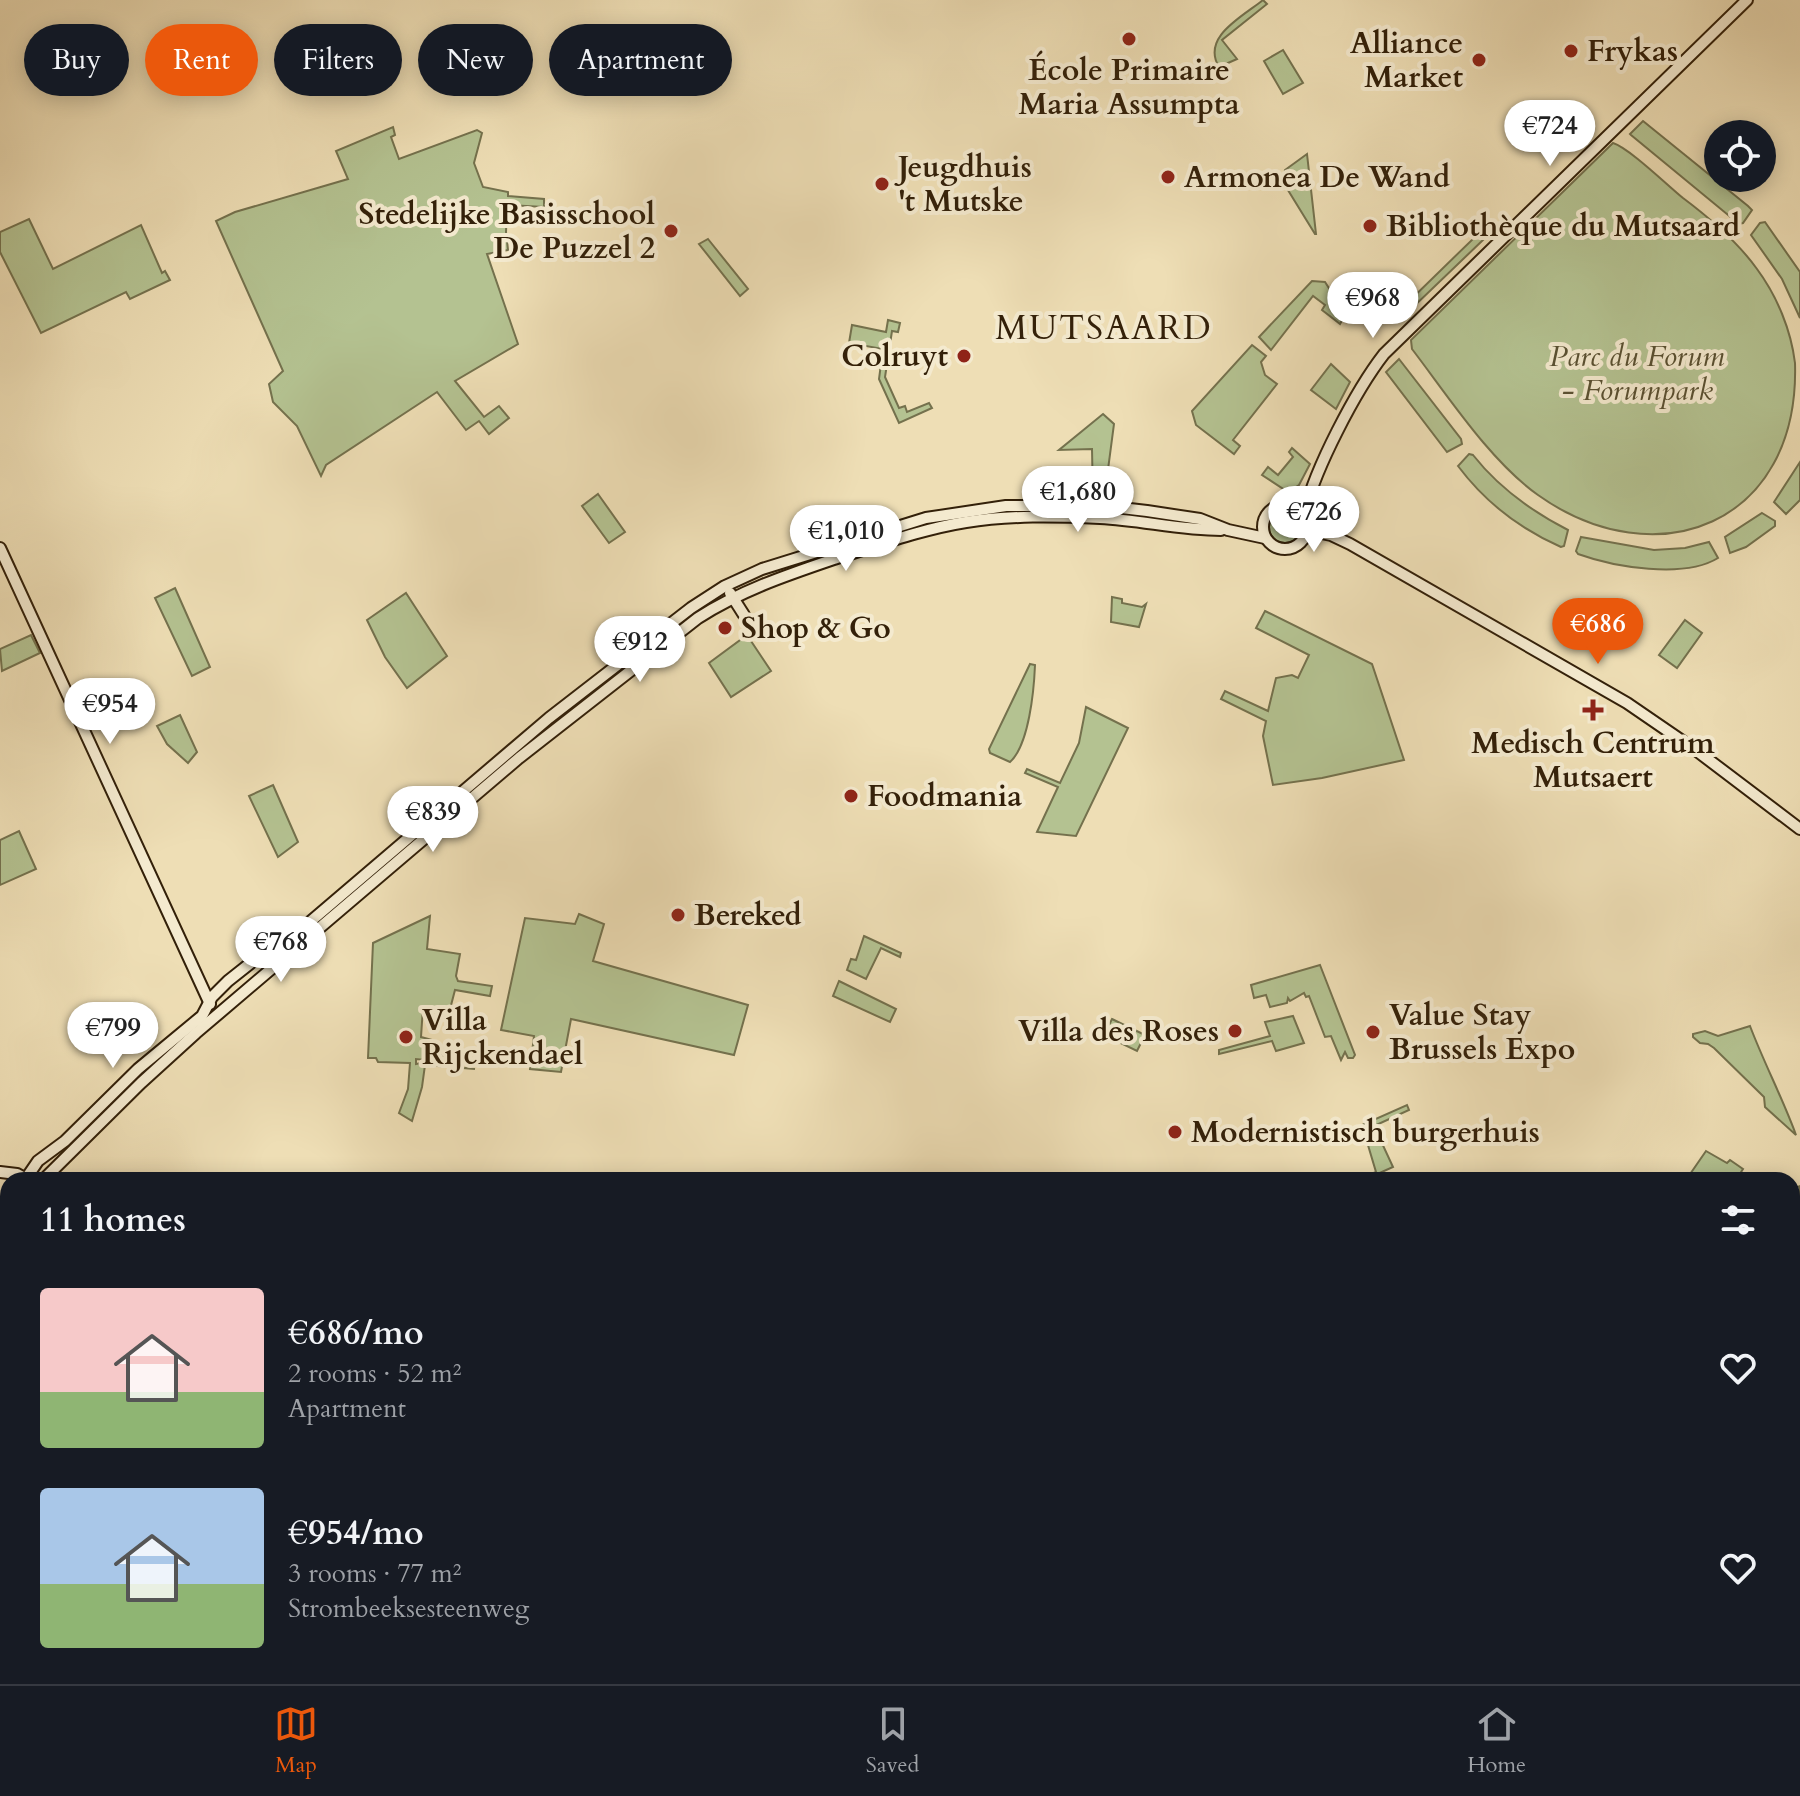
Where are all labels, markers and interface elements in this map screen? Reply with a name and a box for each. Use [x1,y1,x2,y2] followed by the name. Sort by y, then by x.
[1350,23,1463,98] place label: Alliance Market
[24,24,129,96] chip: Buy
[145,24,258,96] chip: Rent
[274,24,402,96] chip: Filters
[418,24,533,96] chip: New
[549,24,732,96] chip: Apartment
[1120,30,1138,48] marker: École Primaire Maria Assumpta
[1587,31,1678,72] place label: Frykas
[1562,42,1580,60] marker: Frykas
[1018,50,1240,125] place label: École Primaire Maria Assumpta
[1470,51,1488,69] marker: Alliance Market
[1503,100,1597,168] pin: €724
[1522,108,1578,143] text: €724
[1704,120,1776,192] map controls
[1704,120,1776,192] button: locate
[894,147,1032,222] place label: Jeugdhuis 't Mutske
[1184,157,1450,198] place label: Armonea De Wand
[1159,168,1177,186] marker: Armonea De Wand
[873,175,891,193] marker: Jeugdhuis 't Mutske
[359,194,655,269] place label: Stedelijke Basisschool De Puzzel 2
[1386,206,1740,247] place label: Bibliothèque du Mutsaard
[1361,217,1379,235] marker: Bibliothèque du Mutsaard
[662,222,680,240] marker: Stedelijke Basisschool De Puzzel 2
[1326,272,1420,340] pin: €968
[1345,280,1401,315] text: €968
[995,305,1213,351] district label: MUTSAARD
[841,336,948,377] place label: Colruyt
[1549,336,1725,411] park label: Parc du Forum - Forumpark
[955,347,973,365] marker: Colruyt
[1013,466,1143,534] pin: €1,680
[1040,474,1116,509] text: €1,680
[1267,486,1361,554] pin: €726
[1286,494,1342,529] text: €726
[781,505,911,573] pin: €1,010
[808,513,884,548] text: €1,010
[1551,598,1645,666] pin: €686
[1570,606,1626,641] text: €686
[741,608,891,649] place label: Shop & Go
[593,616,687,684] pin: €912
[716,619,734,637] marker: Shop & Go
[612,624,668,659] text: €912
[63,678,157,746] pin: €954
[82,686,138,721] text: €954
[1582,699,1604,721] marker: Medisch Centrum Mutsaert
[1471,723,1715,798] place label: Medisch Centrum Mutsaert
[867,776,1022,817] place label: Foodmania
[386,786,480,854] pin: €839
[842,787,860,805] marker: Foodmania
[405,794,461,829] text: €839
[694,895,802,936] place label: Bereked
[669,906,687,924] marker: Bereked
[234,916,328,984] pin: €768
[253,924,309,959] text: €768
[1389,995,1575,1070] place label: Value Stay Brussels Expo
[422,1000,583,1075] place label: Villa Rijckendael
[66,1002,160,1070] pin: €799
[85,1010,141,1045] text: €799
[1018,1011,1219,1052] place label: Villa des Roses
[1226,1022,1244,1040] marker: Villa des Roses
[1364,1023,1382,1041] marker: Value Stay Brussels Expo
[397,1028,415,1046] marker: Villa Rijckendael
[1191,1112,1540,1153] place label: Modernistisch burgerhuis
[1166,1123,1184,1141] marker: Modernistisch burgerhuis
[40,1197,186,1243] text: 11 homes
[1716,1198,1760,1242] icon: filters
[288,1310,424,1356] text: €686/mo
[104,1320,200,1416] icon: home
[1716,1346,1760,1390] icon: heart
[288,1356,461,1391] text: 2 rooms · 52 m²
[288,1391,406,1426] text: Apartment
[288,1510,424,1556] text: €954/mo
[104,1520,200,1616] icon: home
[1716,1546,1760,1590] icon: heart
[288,1556,461,1591] text: 3 rooms · 77 m²
[288,1591,529,1626] text: Strombeeksesteenweg
[274,1702,318,1780] tab: Map
[866,1702,919,1780] tab: Saved
[1467,1702,1526,1780] tab: Home

